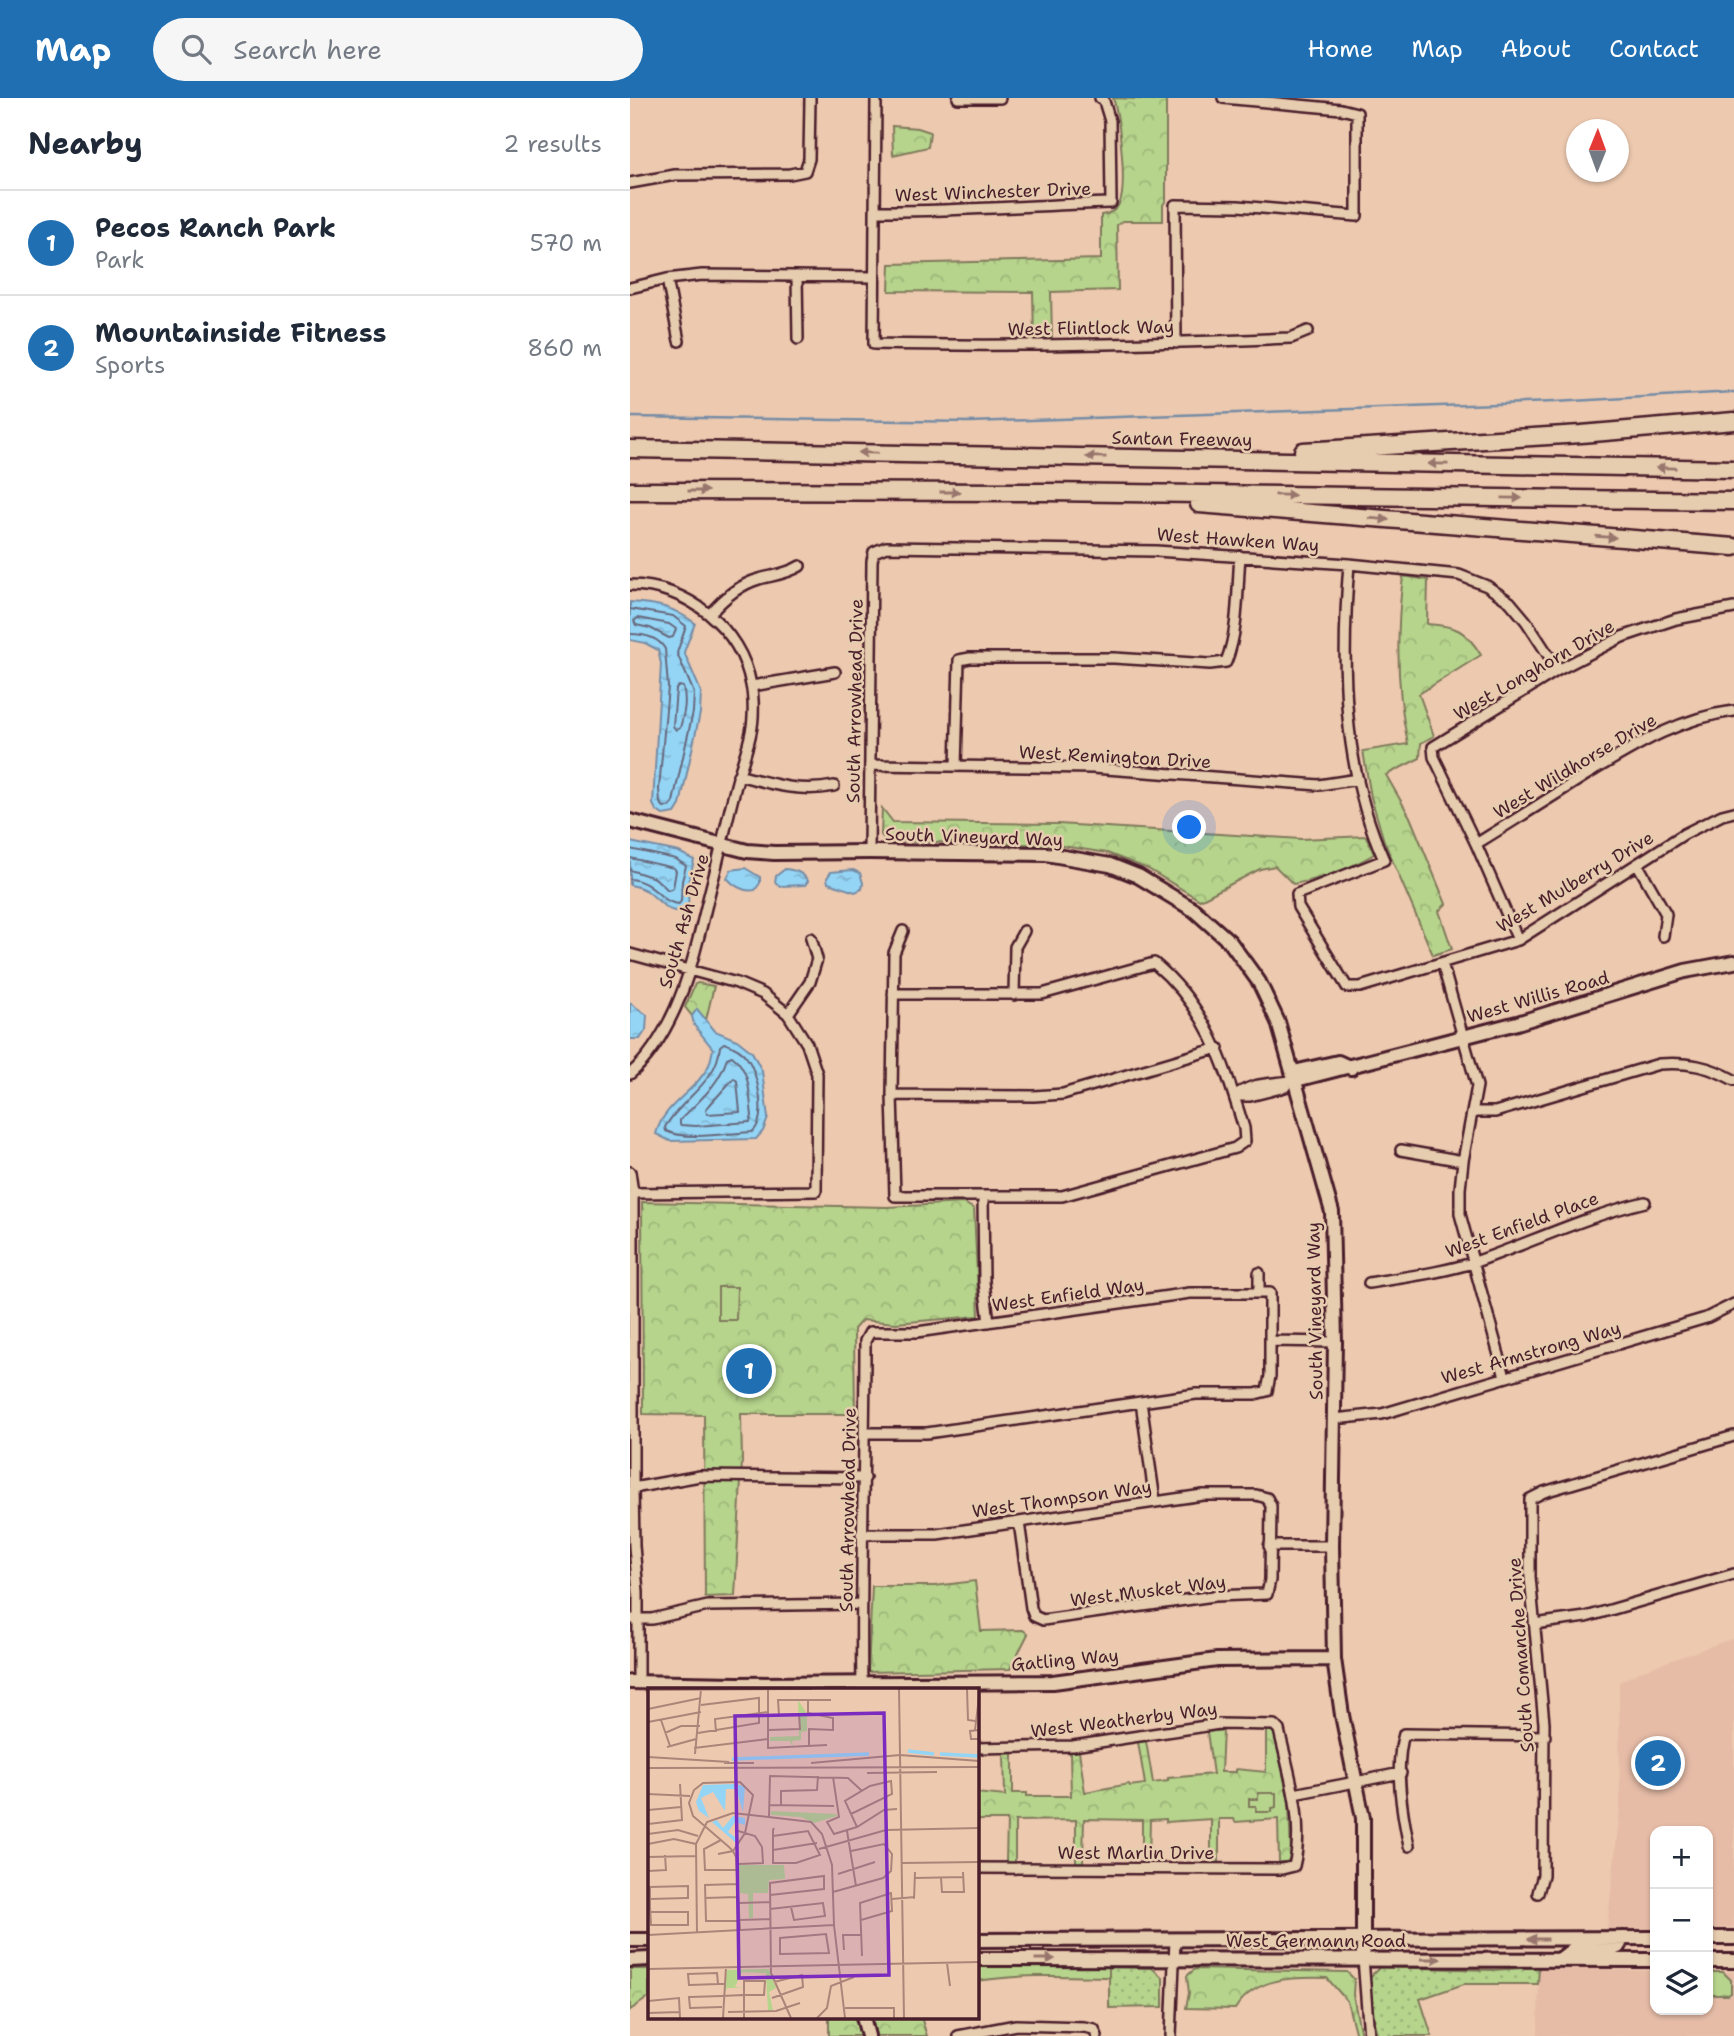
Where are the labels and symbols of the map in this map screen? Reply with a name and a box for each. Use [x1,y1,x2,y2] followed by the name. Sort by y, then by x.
[1566,119,1629,182] north arrow
[894,177,1092,207] street label: West Winchester Drive
[1008,315,1174,341] street label: West Flintlock Way
[1111,426,1253,452] street label: Santan Freeway
[857,447,879,459] one-way arrow
[1084,451,1106,462] one-way arrow
[1427,458,1449,470] one-way arrow
[1655,463,1677,474] one-way arrow
[687,485,709,497] one-way arrow
[939,486,961,498] one-way arrow
[1274,490,1296,501] one-way arrow
[1502,492,1524,504] one-way arrow
[1368,514,1390,525] one-way arrow
[1156,522,1320,558] street label: West Hawken Way
[1595,532,1617,543] one-way arrow
[841,599,869,803] street label: South Arrowhead Drive
[1449,614,1619,726] street label: West Longhorn Drive
[1489,708,1661,824] street label: West Wildhorse Drive
[1018,740,1212,774] street label: West Remington Drive
[1172,810,1206,844] your location
[885,822,1063,852] street label: South Vineyard Way
[1492,826,1658,938] street label: West Mulberry Drive
[653,851,715,991] street label: South Ash Drive
[1464,965,1612,1029] street label: West Willis Road
[1442,1186,1602,1264] street label: West Enfield Place
[1301,1222,1329,1400] street label: South Vineyard Way
[990,1272,1146,1318] street label: West Enfield Way
[1438,1316,1624,1390] street label: West Armstrong Way
[726,1345,772,1397] pin: 1
[834,1408,862,1612] street label: South Arrowhead Drive
[971,1475,1153,1523] street label: West Thompson Way
[1502,1557,1540,1753] street label: South Comanche Drive
[1069,1570,1227,1612] street label: West Musket Way
[1010,1643,1120,1677] street label: Gatling Way
[648,1688,978,2018] inset map
[1029,1697,1219,1743] street label: West Weatherby Way
[1635,1737,1681,1789] pin: 2
[1058,1841,1214,1865] street label: West Marlin Drive
[1226,1929,1406,1953] street label: West Germann Road
[1527,1933,1549,1945] one-way arrow
[1034,1953,1056,1965] one-way arrow
[1420,1953,1442,1965] one-way arrow

